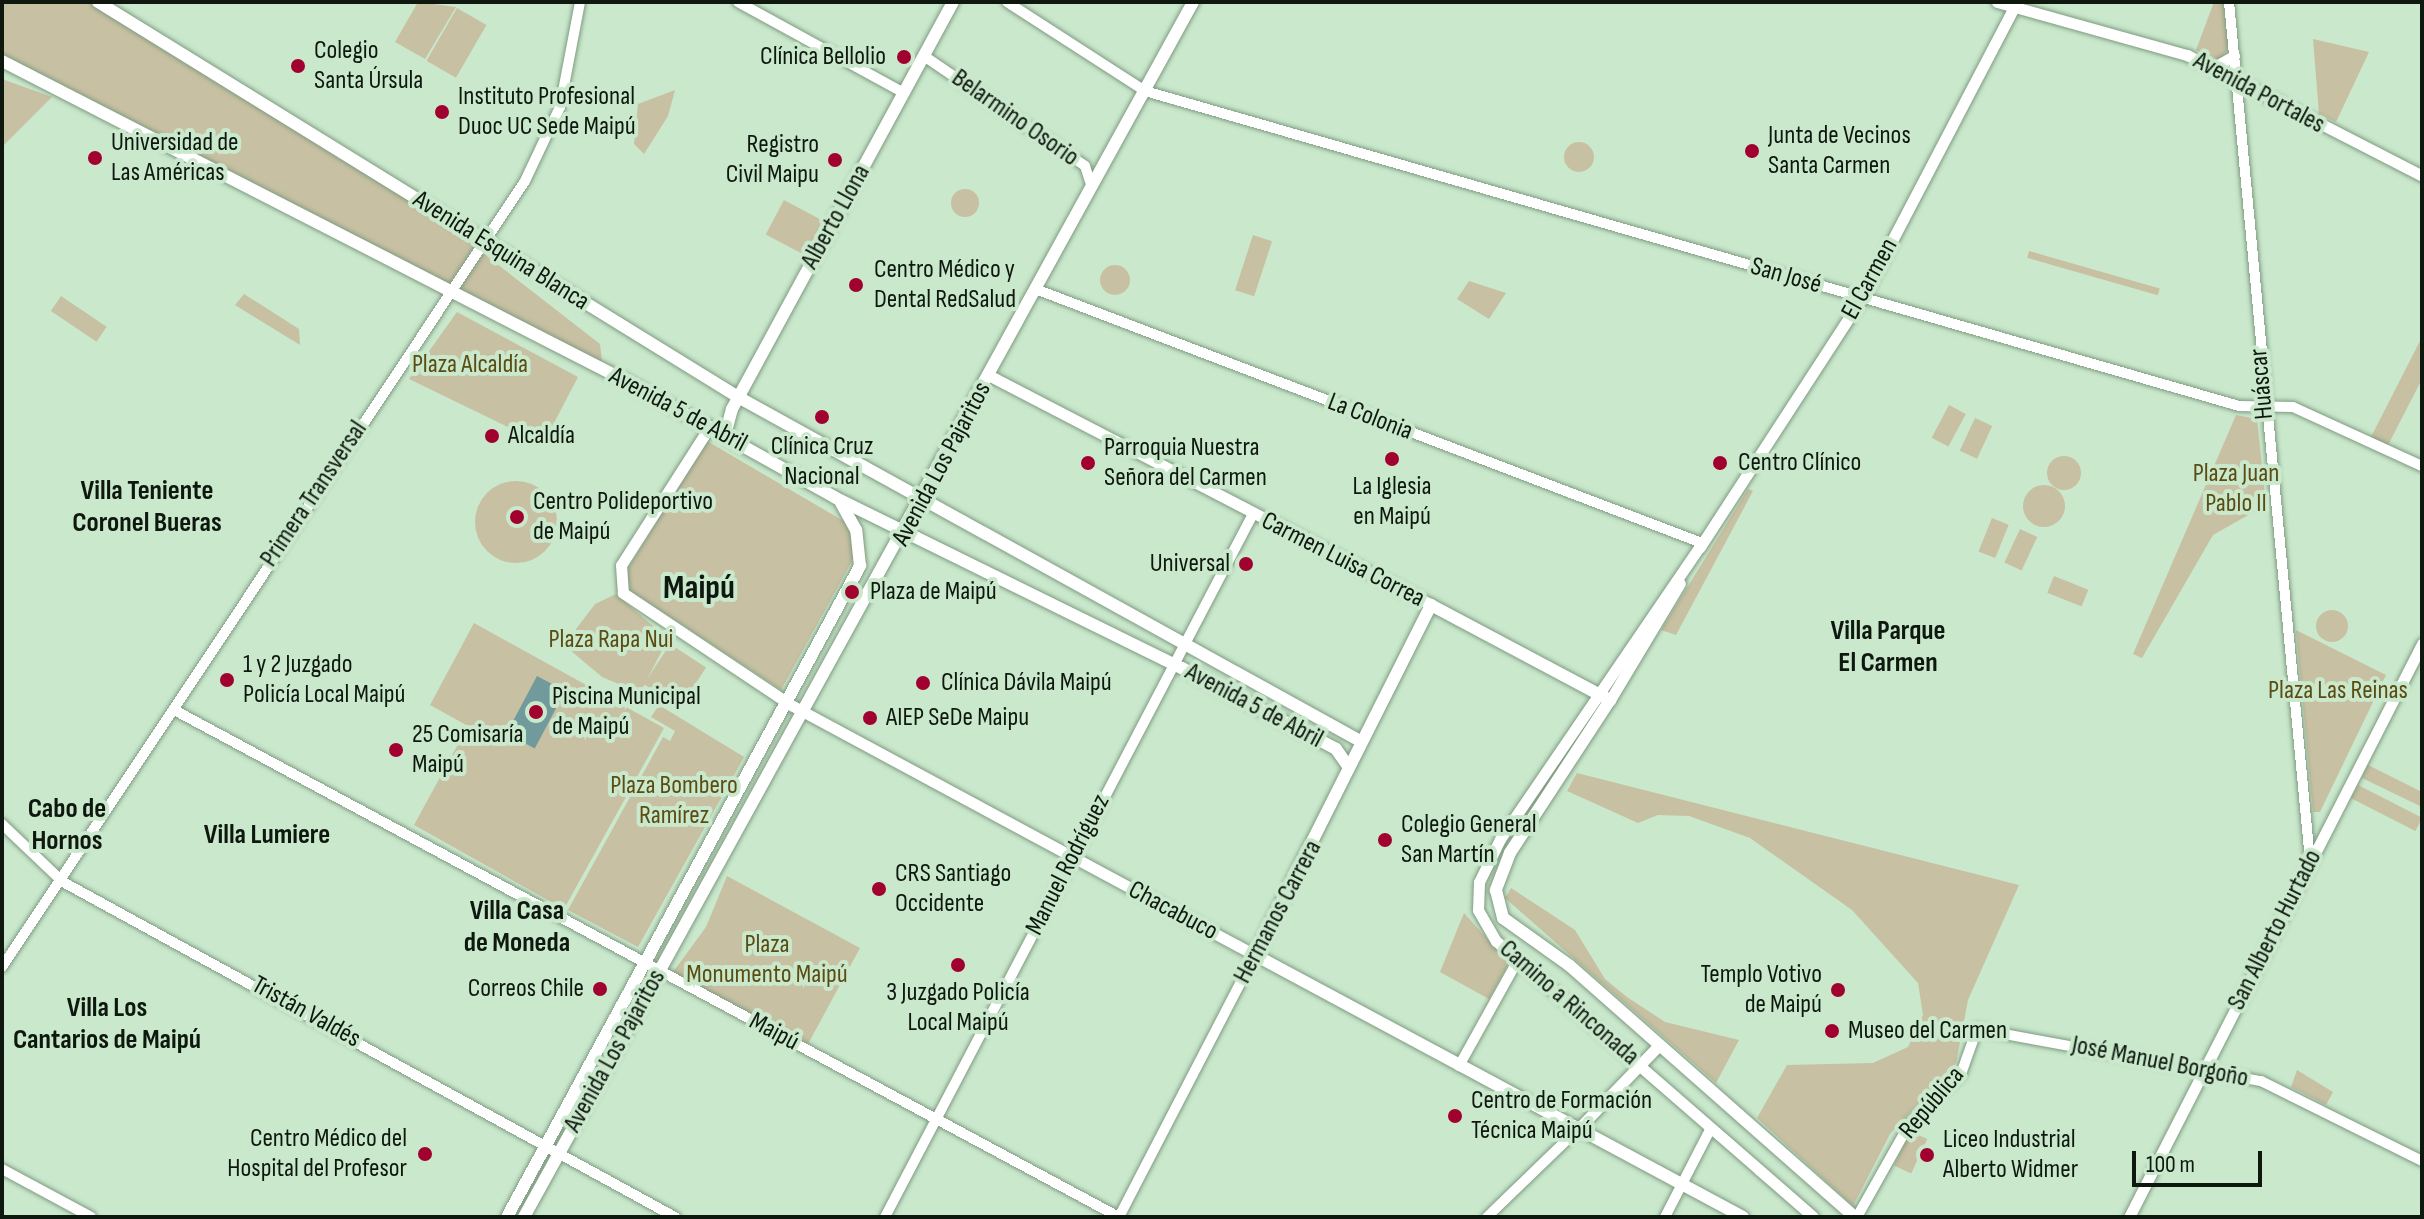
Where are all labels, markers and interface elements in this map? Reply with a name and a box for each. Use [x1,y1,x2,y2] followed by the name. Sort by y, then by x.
[314,35,423,96] place label: Colegio Santa Úrsula
[760,41,886,73] place label: Clínica Bellolio
[2188,45,2330,141] street label: Avenida Portales
[893,46,915,68] marker: Clínica Bellolio
[289,57,307,75] marker: Colegio Santa Úrsula
[945,63,1085,173] street label: Belarmino Osorio
[458,81,636,142] place label: Instituto Profesional Duoc UC Sede Maipú
[433,103,451,121] marker: Instituto Profesional Duoc UC Sede Maipú
[1768,120,1911,182] place label: Junta de Vecinos Santa Carmen
[111,127,239,188] place label: Universidad de Las Américas
[726,129,819,190] place label: Registro Civil Maipu
[1743,142,1761,160] marker: Junta de Vecinos Santa Carmen
[86,149,104,167] marker: Universidad de Las Américas
[826,151,844,169] marker: Registro Civil Maipu
[795,159,877,275] street label: Alberto Llona
[407,184,595,318] street label: Avenida Esquina Blanca
[1835,233,1905,325] street label: El Carmen
[1747,251,1825,301] street label: San José
[874,254,1016,316] place label: Centro Médico y Dental RedSalud
[845,274,867,296] marker: Centro Médico y Dental RedSalud
[2243,347,2281,421] street label: Huáscar
[412,349,528,381] park label: Plaza Alcaldía
[604,361,752,459] street label: Avenida 5 de Abril
[886,377,998,551] street label: Avenida Los Pajaritos
[1323,387,1417,447] street label: La Colonia
[811,406,833,428] marker: Clínica Cruz Nacional
[254,415,374,573] street label: Primera Transversal
[508,420,575,452] place label: Alcaldía
[483,427,501,445] marker: Alcaldía
[771,431,873,492] place label: Clínica Cruz Nacional
[1104,432,1267,494] place label: Parroquia Nuestra Señora del Carmen
[1738,447,1861,479] place label: Centro Clínico
[1383,450,1401,468] marker: La Iglesia en Maipú
[1709,452,1731,474] marker: Centro Clínico
[1079,454,1097,472] marker: Parroquia Nuestra Señora del Carmen
[2193,458,2279,520] park label: Plaza Juan Pablo II
[1353,471,1431,532] place label: La Iglesia en Maipú
[72,474,222,540] district label: Villa Teniente Coronel Bueras
[533,486,713,548] place label: Centro Polideportivo de Maipú
[1256,505,1430,615] street label: Carmen Luisa Correa
[508,508,526,526] marker: Centro Polideportivo de Maipú
[1150,548,1230,580] place label: Universal
[1237,555,1255,573] marker: Universal
[663,568,735,608] district label: Maipú
[870,576,997,608] place label: Plaza de Maipú
[841,581,863,603] marker: Plaza de Maipú
[1830,614,1946,680] district label: Villa Parque El Carmen
[549,624,673,656] park label: Plaza Rapa Nui
[243,649,405,710] place label: 1 y 2 Juzgado Policía Local Maipú
[1180,657,1328,755] street label: Avenida 5 de Abril
[941,667,1112,699] place label: Clínica Dávila Maipú
[218,671,236,689] marker: 1 y 2 Juzgado Policía Local Maipú
[912,672,934,694] marker: Clínica Dávila Maipú
[2268,675,2408,707] park label: Plaza Las Reinas
[552,681,701,742] place label: Piscina Municipal de Maipú
[886,702,1029,734] place label: AIEP SeDe Maipu
[527,703,545,721] marker: Piscina Municipal de Maipú
[861,709,879,727] marker: AIEP SeDe Maipu
[412,719,524,780] place label: 25 Comisaría Maipú
[387,741,405,759] marker: 25 Comisaría Maipú
[610,770,738,832] park label: Plaza Bombero Ramírez
[1019,790,1117,940] street label: Manuel Rodríguez
[28,792,106,858] district label: Cabo de Hornos
[1401,809,1537,870] place label: Colegio General San Martín
[204,818,330,852] district label: Villa Lumiere
[1376,831,1394,849] marker: Colegio General San Martín
[1227,835,1329,989] street label: Hermanos Carrera
[2221,845,2329,1015] street label: San Alberto Hurtado
[895,858,1011,920] place label: CRS Santiago Occidente
[1123,875,1223,947] street label: Chacabuco
[870,880,888,898] marker: CRS Santiago Occidente
[464,894,570,960] district label: Villa Casa de Moneda
[686,929,848,990] park label: Plaza Monumento Maipú
[1493,934,1645,1072] street label: Camino a Rinconada
[949,956,967,974] marker: 3 Juzgado Policía Local Maipú
[1700,959,1822,1020] place label: Templo Votivo de Maipú
[557,964,673,1138] street label: Avenida Los Pajaritos
[246,969,366,1055] street label: Tristán Valdés
[468,973,584,1005] place label: Correos Chile
[886,977,1030,1038] place label: 3 Juzgado Policía Local Maipú
[591,980,609,998] marker: Correos Chile
[1829,981,1847,999] marker: Templo Votivo de Maipú
[13,991,201,1057] district label: Villa Los Cantarios de Maipú
[744,1006,804,1058] street label: Maipú
[1848,1015,2007,1047] place label: Museo del Carmen
[1823,1022,1841,1040] marker: Museo del Carmen
[2069,1030,2251,1094] street label: José Manuel Borgoño
[1893,1060,1971,1146] street label: República
[1471,1085,1652,1146] place label: Centro de Formación Técnica Maipú
[1446,1107,1464,1125] marker: Centro de Formación Técnica Maipú
[227,1123,407,1184] place label: Centro Médico del Hospital del Profesor
[1943,1124,2078,1186] place label: Liceo Industrial Alberto Widmer
[2136,1135,2266,1185] scale bar
[414,1143,436,1165] marker: Centro Médico del Hospital del Profesor
[1918,1146,1936,1164] marker: Liceo Industrial Alberto Widmer
[2146,1150,2195,1179] text: 100 m

